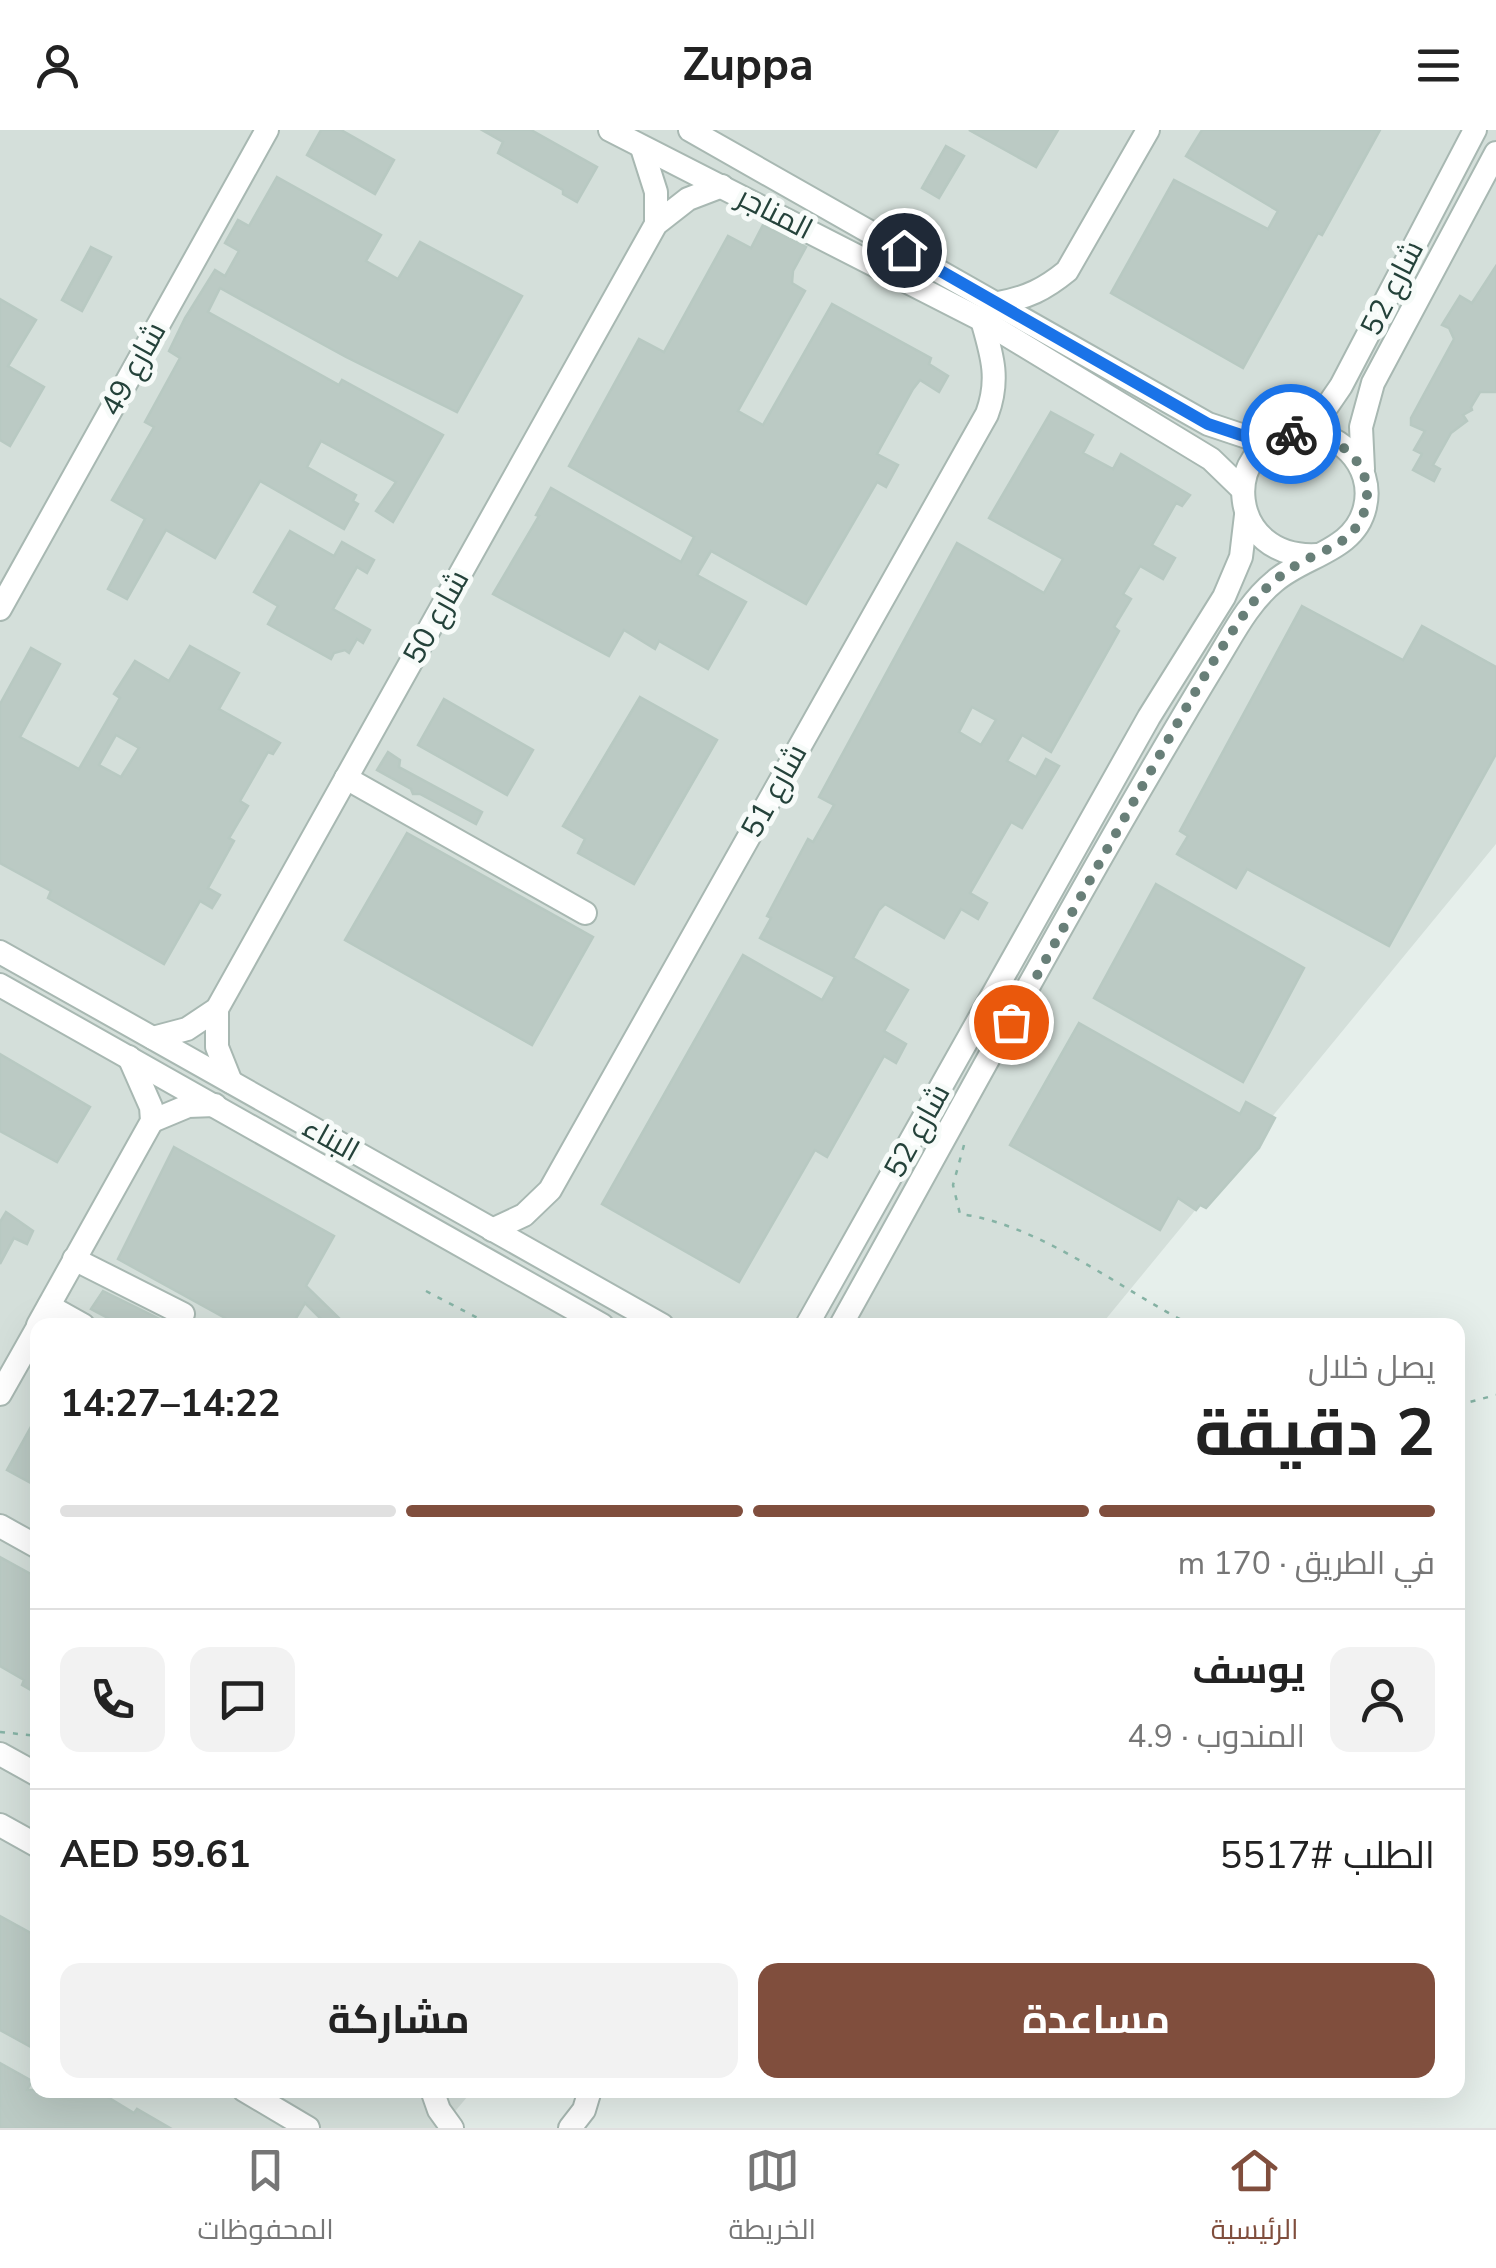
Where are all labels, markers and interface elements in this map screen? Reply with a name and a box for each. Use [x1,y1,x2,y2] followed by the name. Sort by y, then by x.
[682,35,814,96] text: Zuppa
[30,38,85,93] icon: person
[1411,38,1466,93] icon: menu
[728,176,820,250] street label: المناجر
[862,208,947,293] pin
[877,223,932,278] icon: home
[1351,234,1434,343] street label: شارع 52
[91,315,176,424] street label: شارع 49
[1241,384,1341,484] courier
[1264,407,1319,462] icon: bike
[394,563,479,672] street label: شارع 50
[732,737,817,846] street label: شارع 51
[969,980,1054,1065] pin
[984,995,1039,1050] icon: bag
[875,1077,960,1186] street label: شارع 52
[295,1107,367,1172] street label: البناء
[1308,1346,1435,1389] text: يصل خلال
[60,1378,280,1429] text: 14:22–14:27
[1195,1389,1435,1478] text: 2 دقيقة
[1178,1542,1435,1585] text: في الطريق · 170 m
[1192,1645,1305,1696] text: يوسف
[60,1647,165,1752] button: phone
[190,1647,295,1752] button: chat
[1330,1647,1435,1752] button: person
[1127,1715,1305,1758] text: المندوب · 4.9
[60,1829,251,1880] text: AED 59.61
[1219,1830,1435,1881] text: الطلب #5517
[60,1963,738,2078] button: مشاركة
[758,1963,1435,2078] button: مساعدة
[197,2143,334,2255] tab: المحفوظات
[729,2143,816,2255] tab: الخريطة
[1211,2143,1299,2255] tab: الرئيسية

